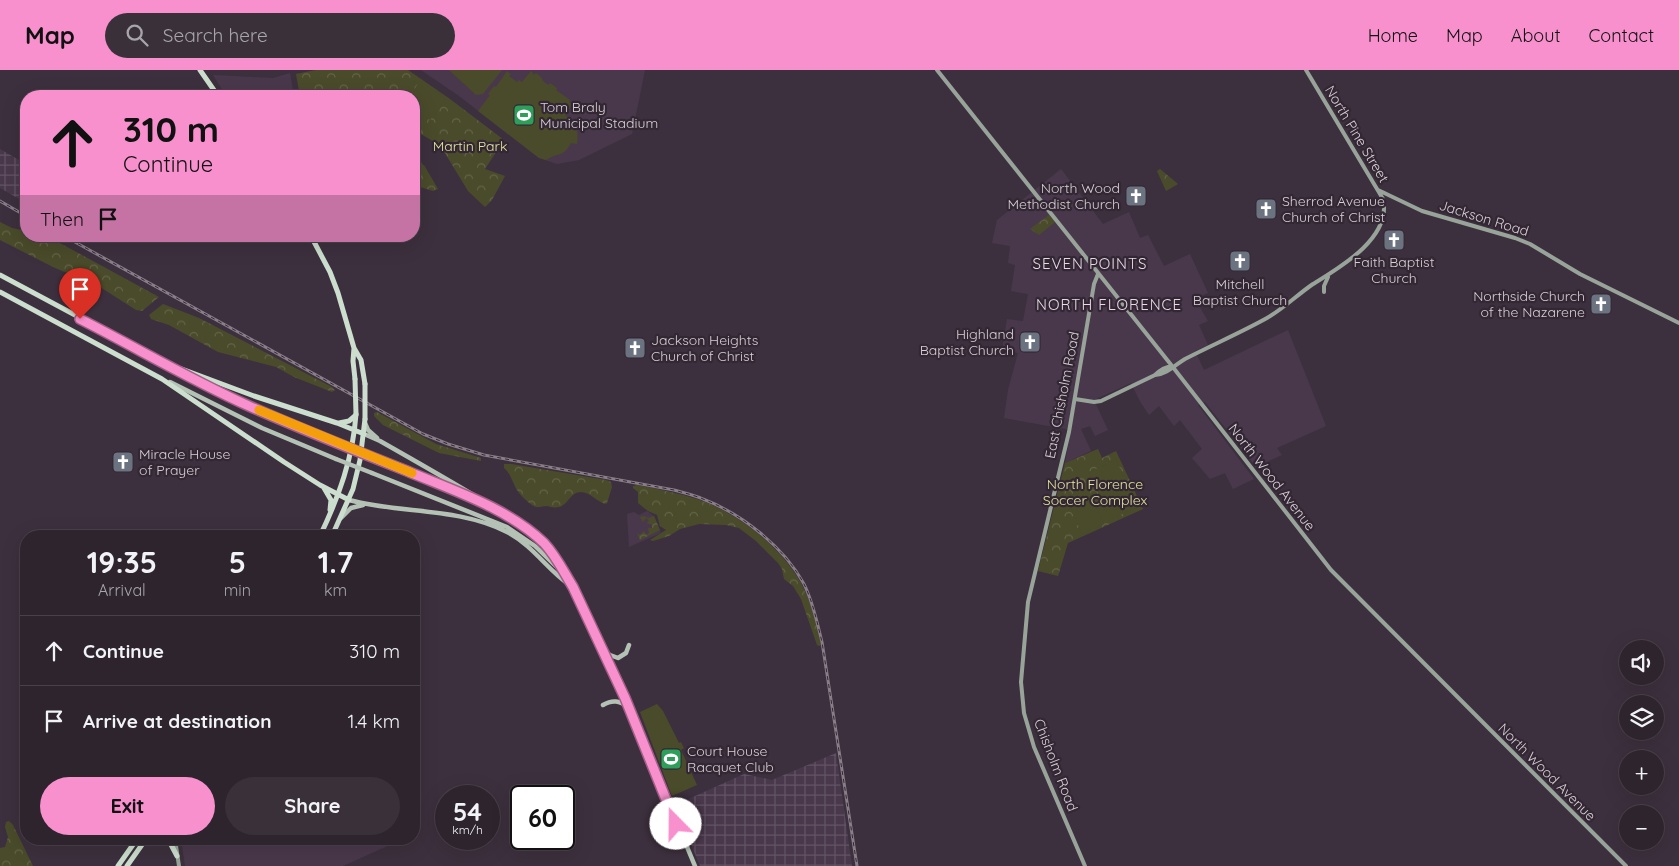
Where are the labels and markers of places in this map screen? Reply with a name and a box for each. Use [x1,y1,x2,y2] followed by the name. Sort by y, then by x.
[540,98,658,132] place label: Tom Braly Municipal Stadium
[512,103,536,127] sports icon: Tom Braly Municipal Stadium
[1007,179,1120,213] place label: North Wood Methodist Church
[1124,184,1148,208] church icon: North Wood Methodist Church
[1282,192,1386,226] place label: Sherrod Avenue Church of Christ
[1254,197,1278,221] church icon: Sherrod Avenue Church of Christ
[1382,228,1406,252] church icon: Faith Baptist Church
[1228,249,1252,273] church icon: Mitchell Baptist Church
[1354,253,1435,287] place label: Faith Baptist Church
[59,268,101,319] pin
[1193,275,1287,309] place label: Mitchell Baptist Church
[1473,287,1585,321] place label: Northside Church of the Nazarene
[1589,292,1613,316] church icon: Northside Church of the Nazarene
[920,325,1014,359] place label: Highland Baptist Church
[1018,330,1042,354] church icon: Highland Baptist Church
[651,331,758,365] place label: Jackson Heights Church of Christ
[623,336,647,360] church icon: Jackson Heights Church of Christ
[139,445,230,479] place label: Miracle House of Prayer
[111,450,135,474] church icon: Miracle House of Prayer
[687,742,774,776] place label: Court House Racquet Club
[659,747,683,771] sports icon: Court House Racquet Club

